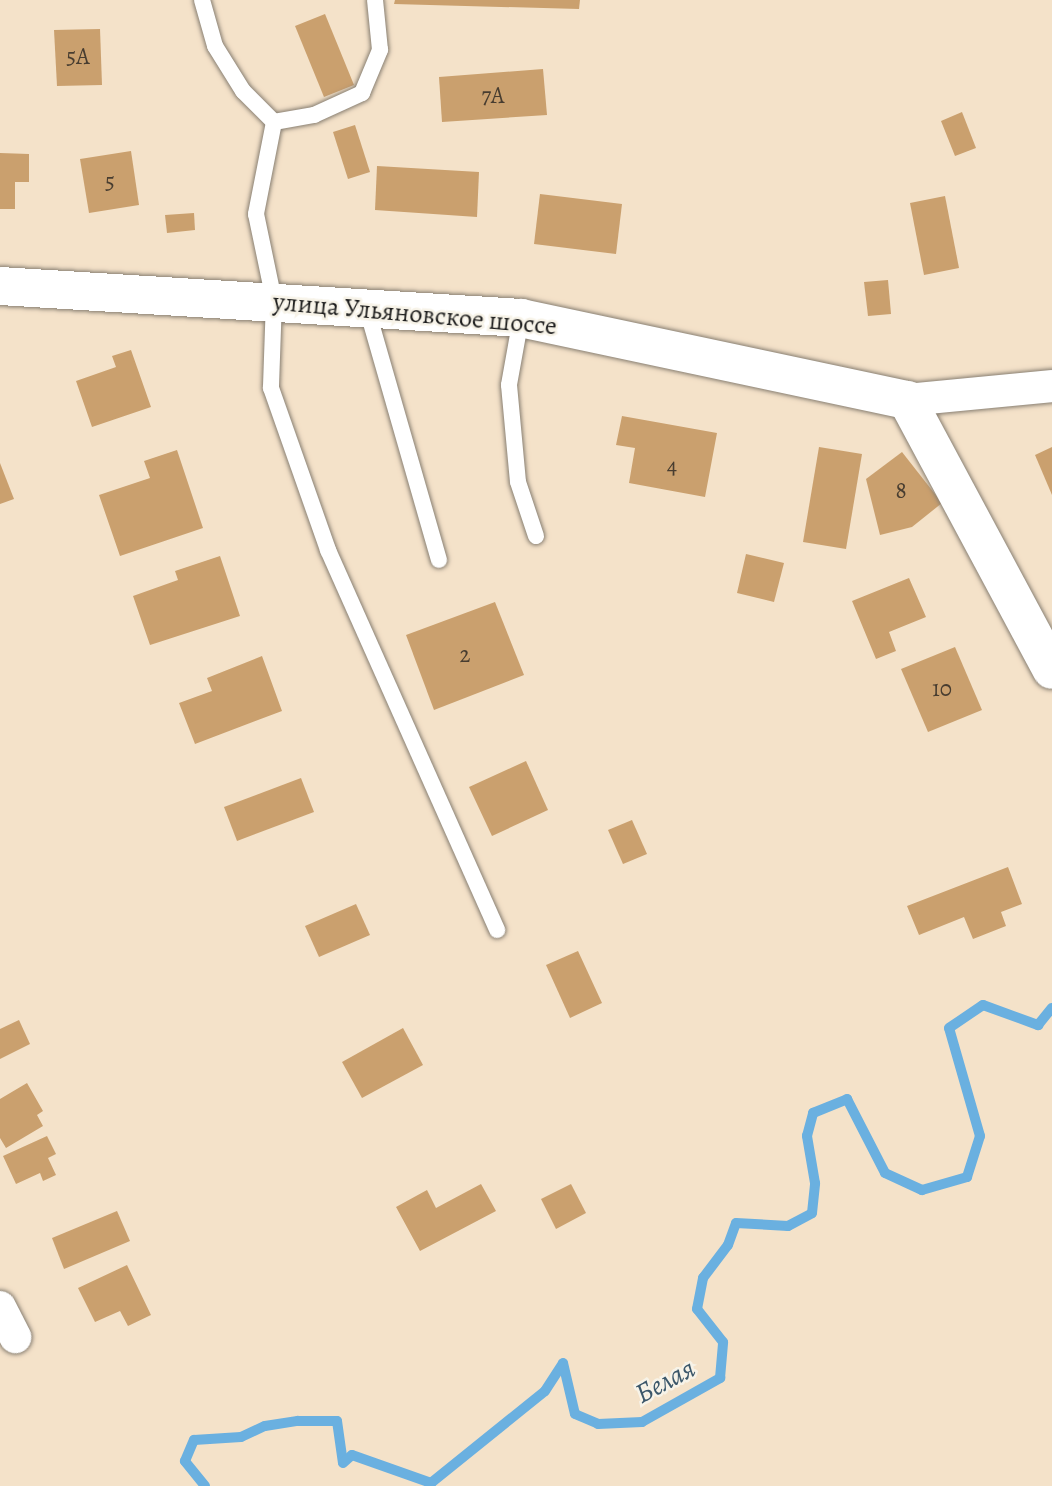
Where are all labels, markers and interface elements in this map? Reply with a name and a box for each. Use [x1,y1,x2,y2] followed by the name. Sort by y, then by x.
[66,43,90,71] house number: 5А
[481,82,505,110] house number: 7А
[105,168,115,196] house number: 5
[272,286,558,342] street label: улица Ульяновское шоссе
[667,452,677,480] house number: 4
[895,477,907,505] house number: 8
[460,641,470,669] house number: 2
[932,675,952,703] house number: 10
[629,1351,701,1411] water label: Белая

